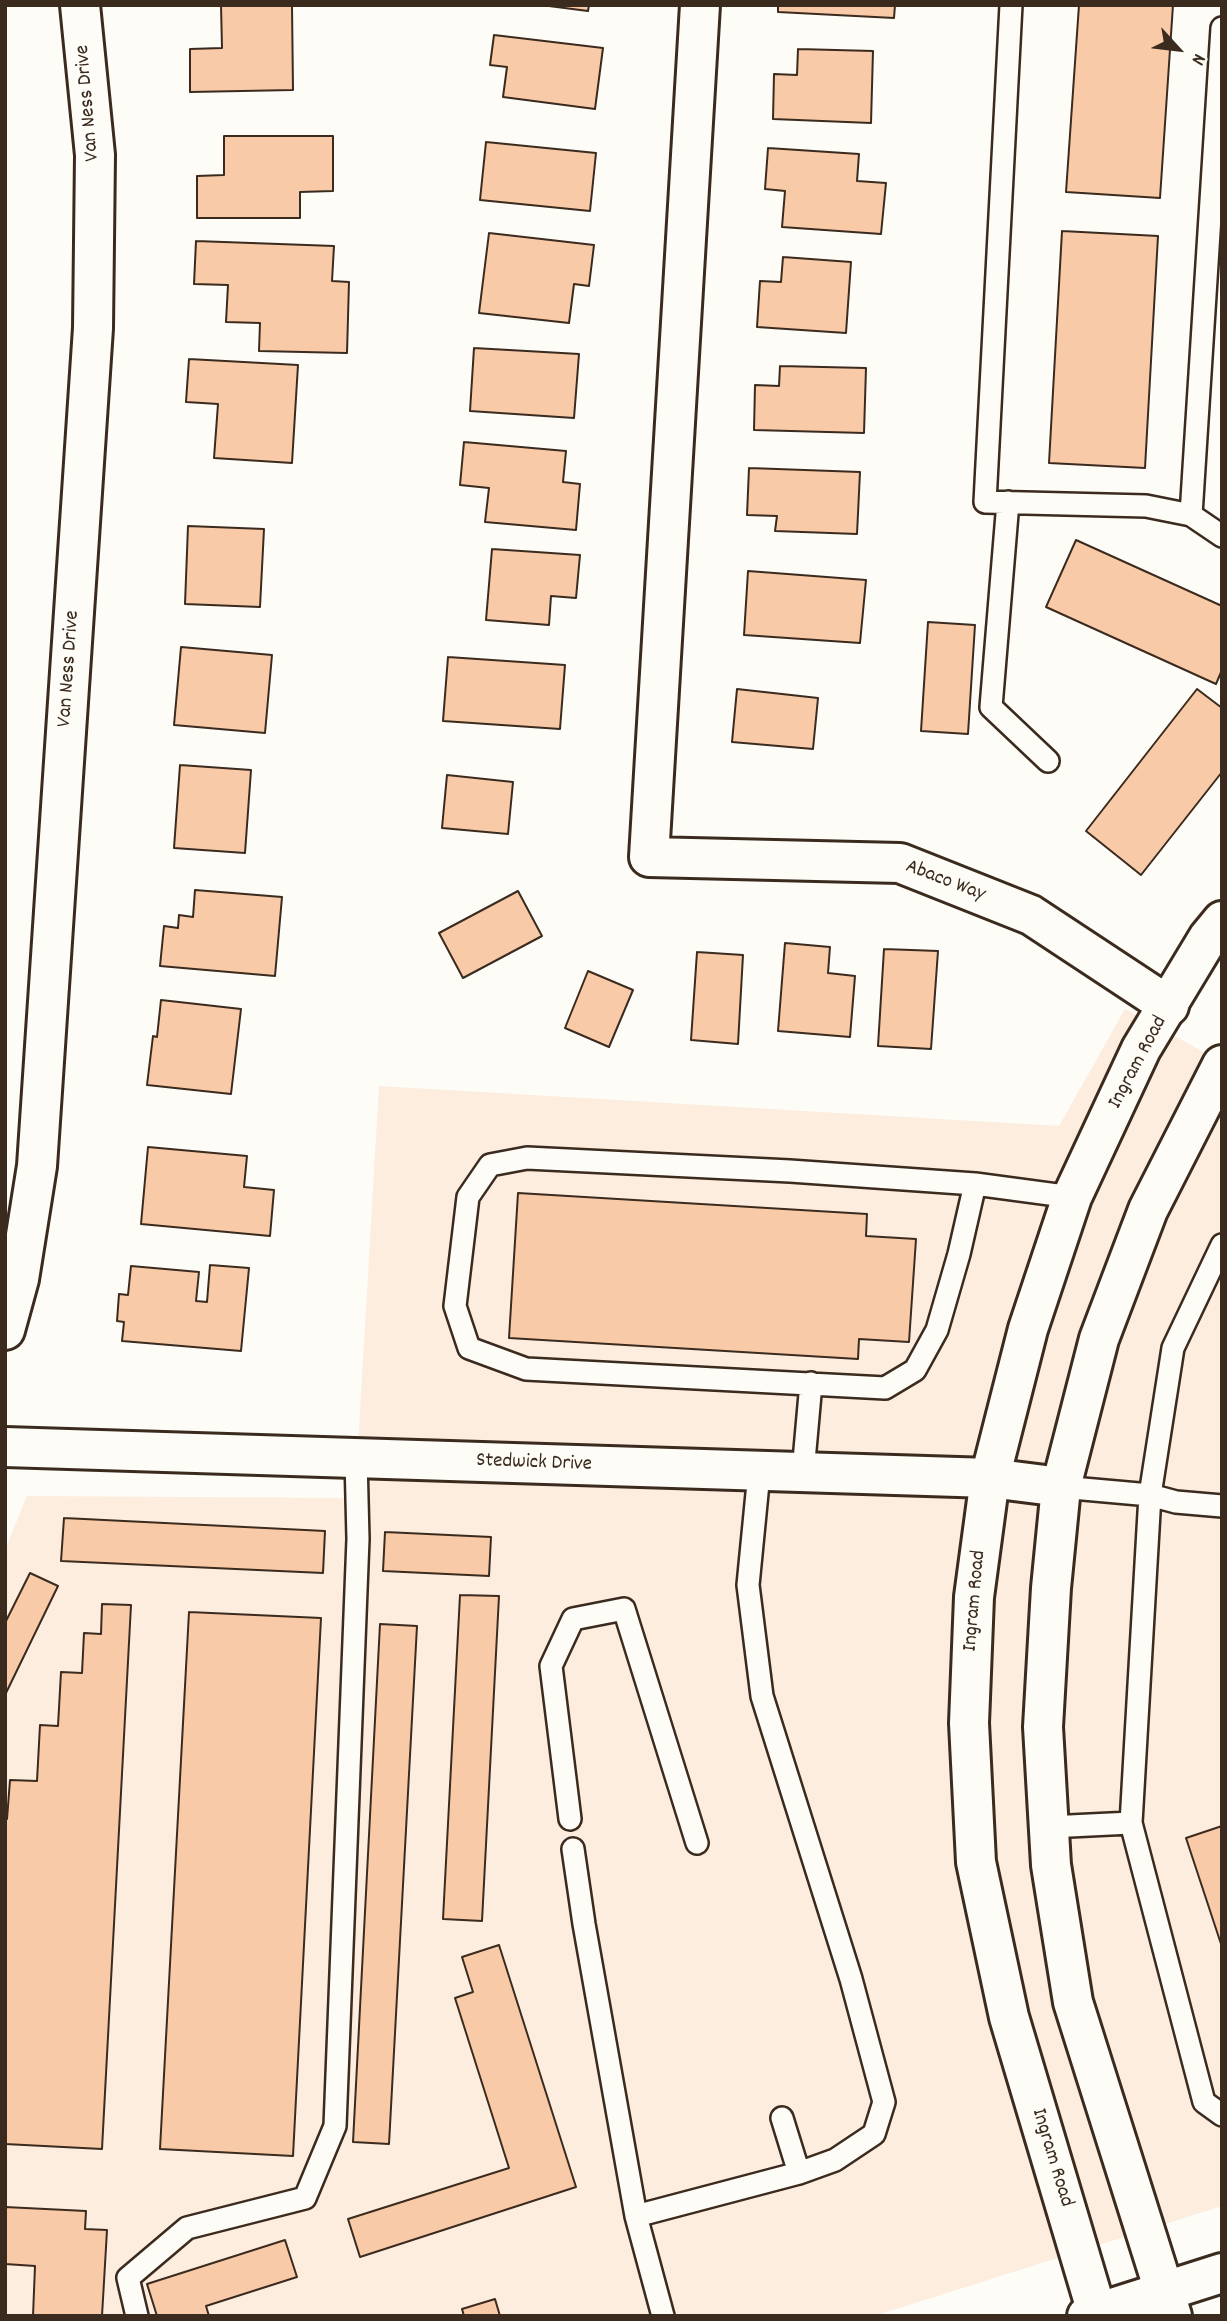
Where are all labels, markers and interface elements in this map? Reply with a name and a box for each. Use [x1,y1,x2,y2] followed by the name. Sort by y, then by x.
[1143,14,1213,84] north arrow
[71,44,107,162] street label: Van Ness Drive
[1183,48,1211,69] text: N
[53,610,87,728] street label: Van Ness Drive
[902,855,988,909] street label: Abaco Way
[1104,1012,1174,1114] street label: Ingram Road
[476,1449,592,1479] street label: Stedwick Drive
[959,1549,993,1653] street label: Ingram Road
[1024,2106,1078,2210] street label: Ingram Road

